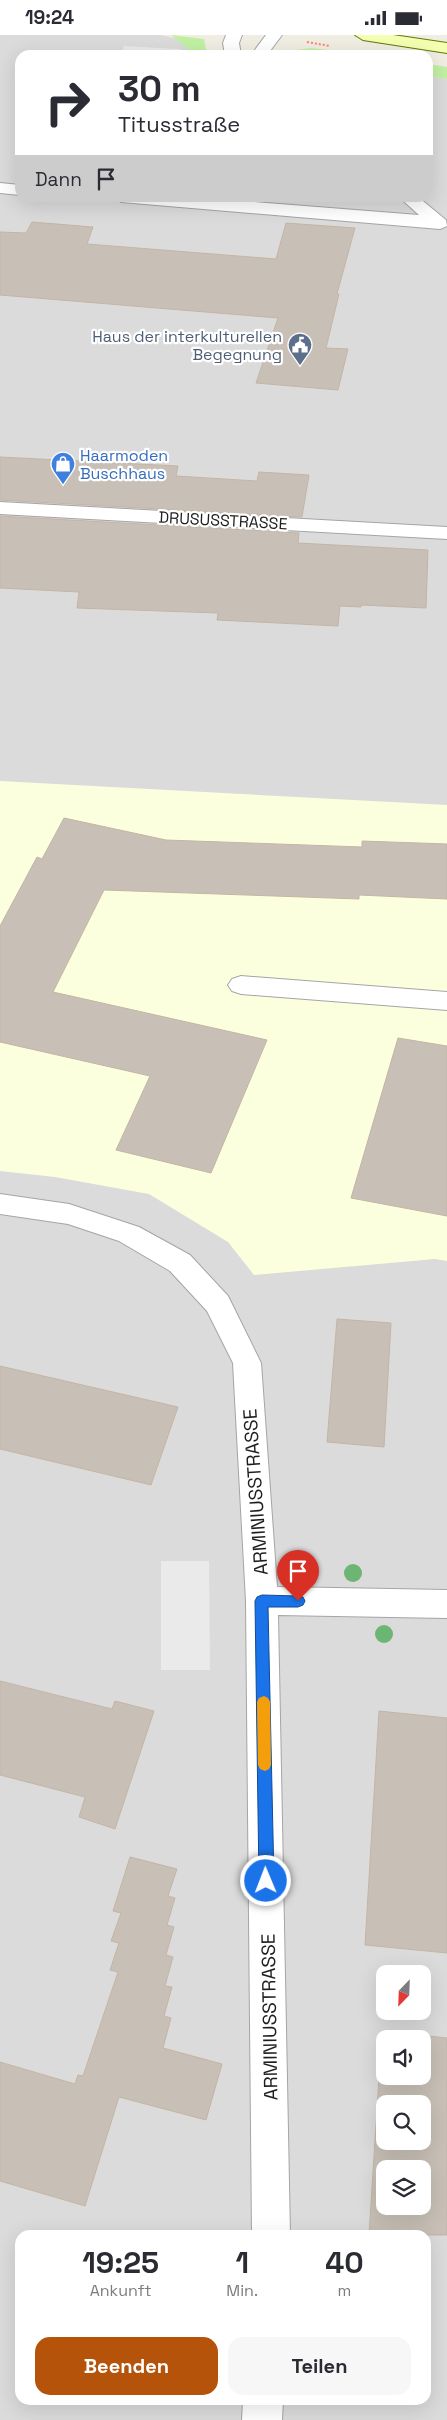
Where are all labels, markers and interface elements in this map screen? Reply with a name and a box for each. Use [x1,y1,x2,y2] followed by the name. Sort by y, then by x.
[25,5,74,30] text: 19:24
[118,67,201,111] text: 30 m
[35,70,100,135] icon: right
[118,110,240,138] text: Titusstraße
[92,165,120,193] icon: arrive
[35,167,82,192] text: Dann
[92,326,282,365] place label: Haus der interkulturellen Begegnung
[287,332,313,366] public building icon: Haus der interkulturellen Begegnung
[80,445,168,484] place label: Haarmoden Buschhaus
[50,451,76,485] shop icon: Haarmoden Buschhaus
[158,507,288,534] street label: DRUSUSSTRASSE
[237,1408,274,1576] street label: ARMINIUSSTRASSE
[277,1550,319,1601] pin
[284,1557,312,1585] icon: arrive
[239,1854,291,1906] position arrow
[256,1933,283,2101] street label: ARMINIUSSTRASSE
[376,1965,431,2020] north arrow
[376,1965,431,2215] map controls
[376,2030,431,2085] button: sound
[376,2095,431,2150] button: search
[376,2160,431,2215] button: layers
[82,2243,159,2282] text: 19:25
[235,2243,249,2282] text: 1
[325,2243,364,2282] text: 40
[90,2280,152,2301] text: Ankunft
[226,2280,258,2301] text: Min.
[338,2280,351,2301] text: m
[35,2337,218,2395] button: Beenden
[228,2337,411,2395] button: Teilen

